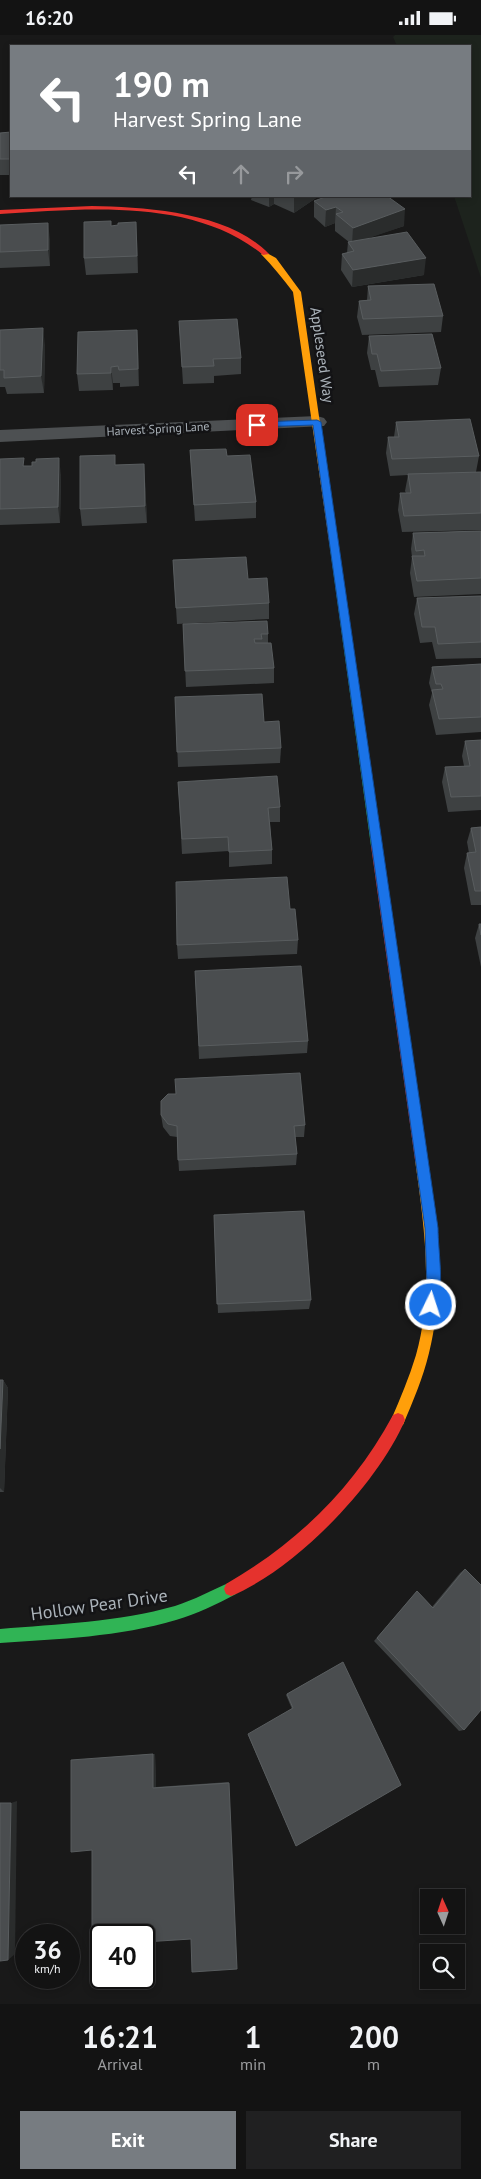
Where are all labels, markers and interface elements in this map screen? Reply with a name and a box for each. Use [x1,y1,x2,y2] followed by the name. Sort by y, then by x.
[25,6,73,30] text: 16:20
[113,61,210,107] text: 190 m
[30,65,95,130] icon: left
[113,105,302,133] text: Harvest Spring Lane
[174,160,202,188] icon: left
[227,160,255,188] icon: ahead
[280,160,308,188] icon: right
[306,306,339,404] street label: Appleseed Way
[236,404,278,446] pin
[243,411,271,439] icon: arrive
[106,418,210,439] street label: Harvest Spring Lane
[404,1278,456,1330] position arrow
[29,1584,169,1626] street label: Hollow Pear Drive
[420,1889,465,1934] north arrow
[420,1889,465,1989] map controls
[90,1924,155,1989] speed limit sign: 40
[33,1934,62,1966] text: 36
[420,1944,465,1989] button: search
[34,1961,61,1976] text: km/h
[82,2017,158,2056] text: 16:21
[245,2017,262,2056] text: 1
[348,2017,399,2056] text: 200
[98,2054,142,2074] text: Arrival
[240,2054,266,2074] text: min
[367,2054,380,2074] text: m
[20,2111,236,2169] button: Exit
[246,2111,461,2169] button: Share

